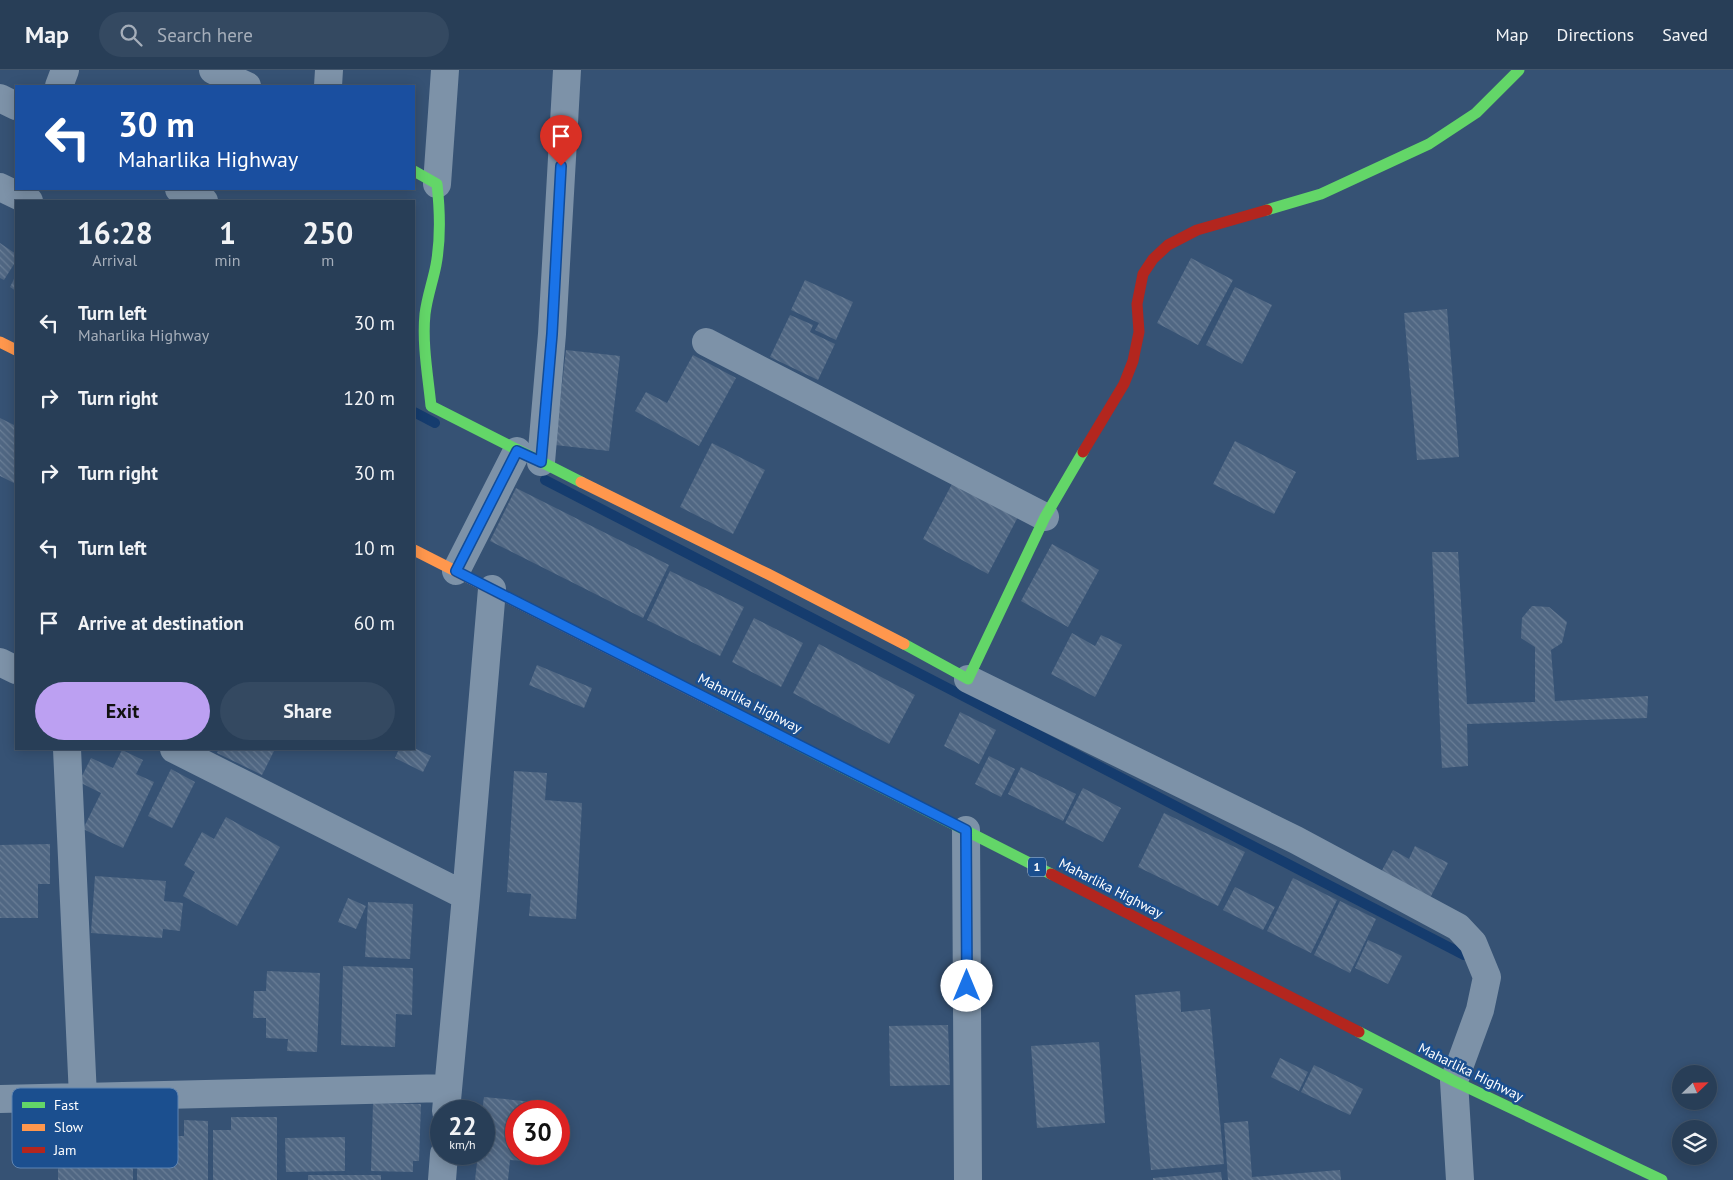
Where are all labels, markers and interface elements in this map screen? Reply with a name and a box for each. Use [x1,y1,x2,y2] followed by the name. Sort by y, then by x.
[99,12,449,57] search box
[25,19,69,50] text: Map
[117,21,145,49] icon: search
[157,23,253,47] text: Search here
[1496,23,1528,46] text: Map
[1556,23,1634,46] text: Directions
[1662,23,1708,46] text: Saved
[118,101,195,147] text: 30 m
[35,105,100,170] icon: left
[540,115,582,166] pin
[547,122,575,150] icon: arrive
[118,145,298,173] text: Maharlika Highway
[77,213,153,252] text: 16:28
[219,213,236,252] text: 1
[302,213,353,252] text: 250
[92,250,137,270] text: Arrival
[215,250,241,270] text: min
[321,250,334,270] text: m
[78,301,147,325] text: Turn left
[35,309,63,337] icon: left
[354,311,395,335] text: 30 m
[78,325,209,345] text: Maharlika Highway
[35,384,63,412] icon: right
[78,386,158,410] text: Turn right
[343,386,395,410] text: 120 m
[35,459,63,487] icon: right
[78,461,158,485] text: Turn right
[354,461,395,485] text: 30 m
[35,534,63,562] icon: left
[78,536,147,560] text: Turn left
[354,536,395,560] text: 10 m
[35,609,63,637] icon: arrive
[78,611,244,635] text: Arrive at destination
[354,611,395,635] text: 60 m
[695,669,806,737] street label: Maharlika Highway
[35,682,210,740] button: Exit
[220,682,395,740] button: Share
[1056,854,1167,922] street label: Maharlika Highway
[1028,858,1046,876] road number: 1
[940,959,992,1011] position arrow
[1416,1039,1527,1105] street label: Maharlika Highway
[1672,1065,1718,1110] north arrow
[1672,1065,1717,1165] map controls
[12,1088,178,1168] legend
[54,1096,79,1114] text: Fast
[505,1100,570,1165] speed limit sign: 30
[448,1110,477,1142] text: 22
[54,1118,84,1136] text: Slow
[1672,1120,1717,1165] button: layers
[449,1137,476,1152] text: km/h
[53,1141,76,1159] text: Jam

